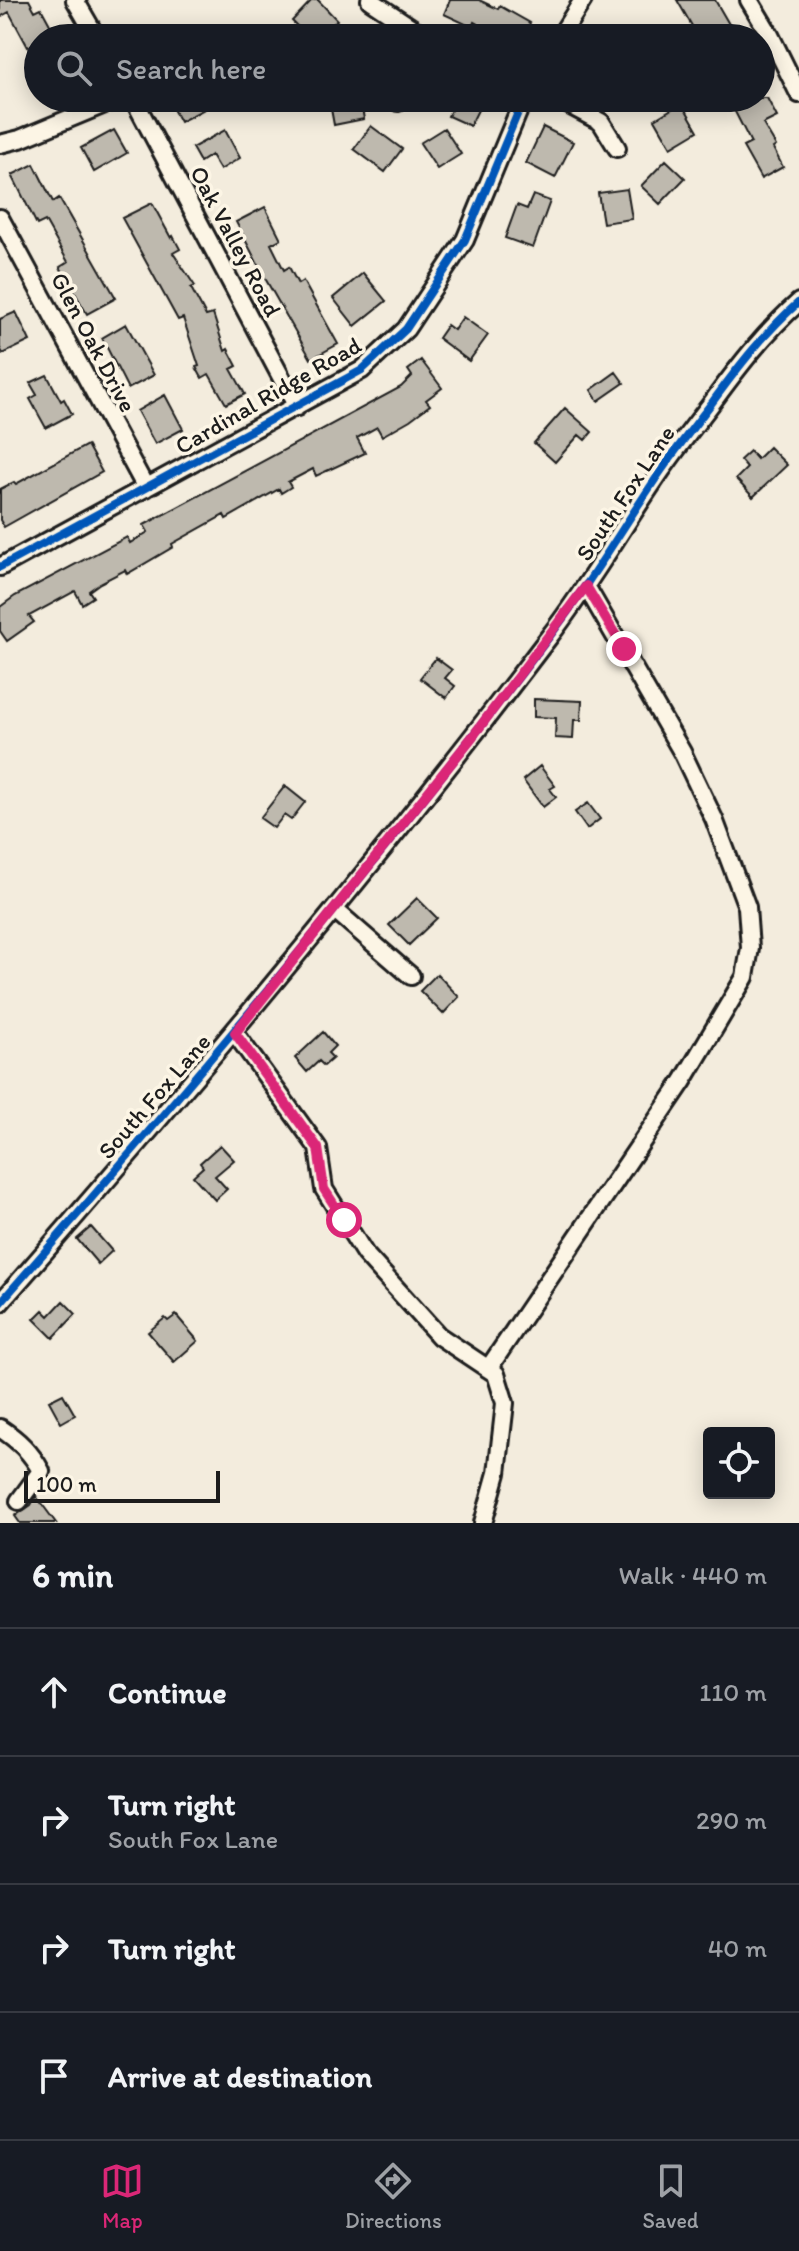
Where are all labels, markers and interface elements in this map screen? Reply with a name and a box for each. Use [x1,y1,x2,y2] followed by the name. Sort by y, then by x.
[24,24,775,112] search box
[52,46,96,90] icon: search
[116,50,266,87] text: Search here
[184,161,288,321] street label: Oak Valley Road
[45,267,143,417] street label: Glen Oak Drive
[170,330,366,460] street label: Cardinal Ridge Road
[569,420,681,566] street label: South Fox Lane
[606,631,642,667] route end
[92,1027,216,1165] street label: South Fox Lane
[326,1202,362,1238] route start
[703,1427,775,1499] map controls
[703,1427,775,1499] button: locate
[24,1467,220,1503] scale bar
[36,1471,97,1498] text: 100 m
[32,1555,113,1596] text: 6 min
[619,1559,767,1591] text: Walk · 440 m
[32,1670,76,1714] icon: ahead
[108,1674,227,1711] text: Continue
[699,1676,767,1708] text: 110 m
[108,1786,236,1823] text: Turn right
[32,1798,76,1842] icon: right
[696,1804,767,1836] text: 290 m
[108,1823,278,1855] text: South Fox Lane
[32,1926,76,1970] icon: right
[108,1930,236,1967] text: Turn right
[708,1932,767,1964] text: 40 m
[32,2054,76,2098] icon: arrive
[108,2058,372,2095] text: Arrive at destination
[100,2159,144,2234] tab: Map
[345,2159,442,2234] tab: Directions
[642,2159,699,2234] tab: Saved

